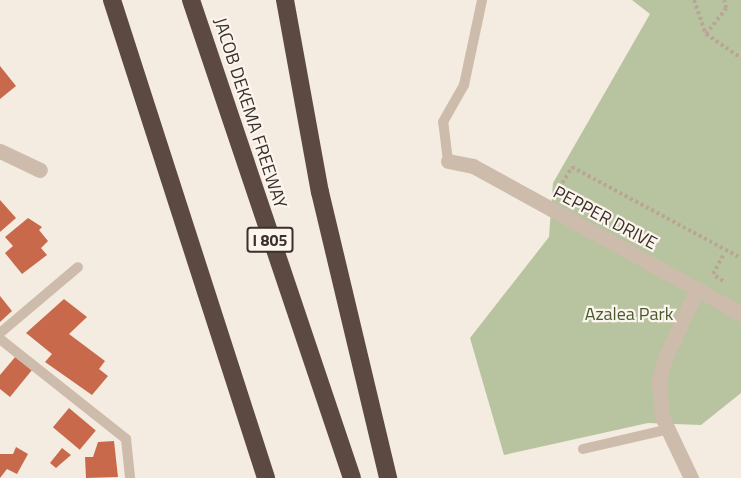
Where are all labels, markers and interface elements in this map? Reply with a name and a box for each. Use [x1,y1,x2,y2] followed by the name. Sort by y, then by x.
[209,15,291,211] street label: JACOB DEKEMA FREEWAY
[549,182,661,254] street label: PEPPER DRIVE
[246,227,294,253] road number: I 805
[585,303,673,325] park label: Azalea Park

